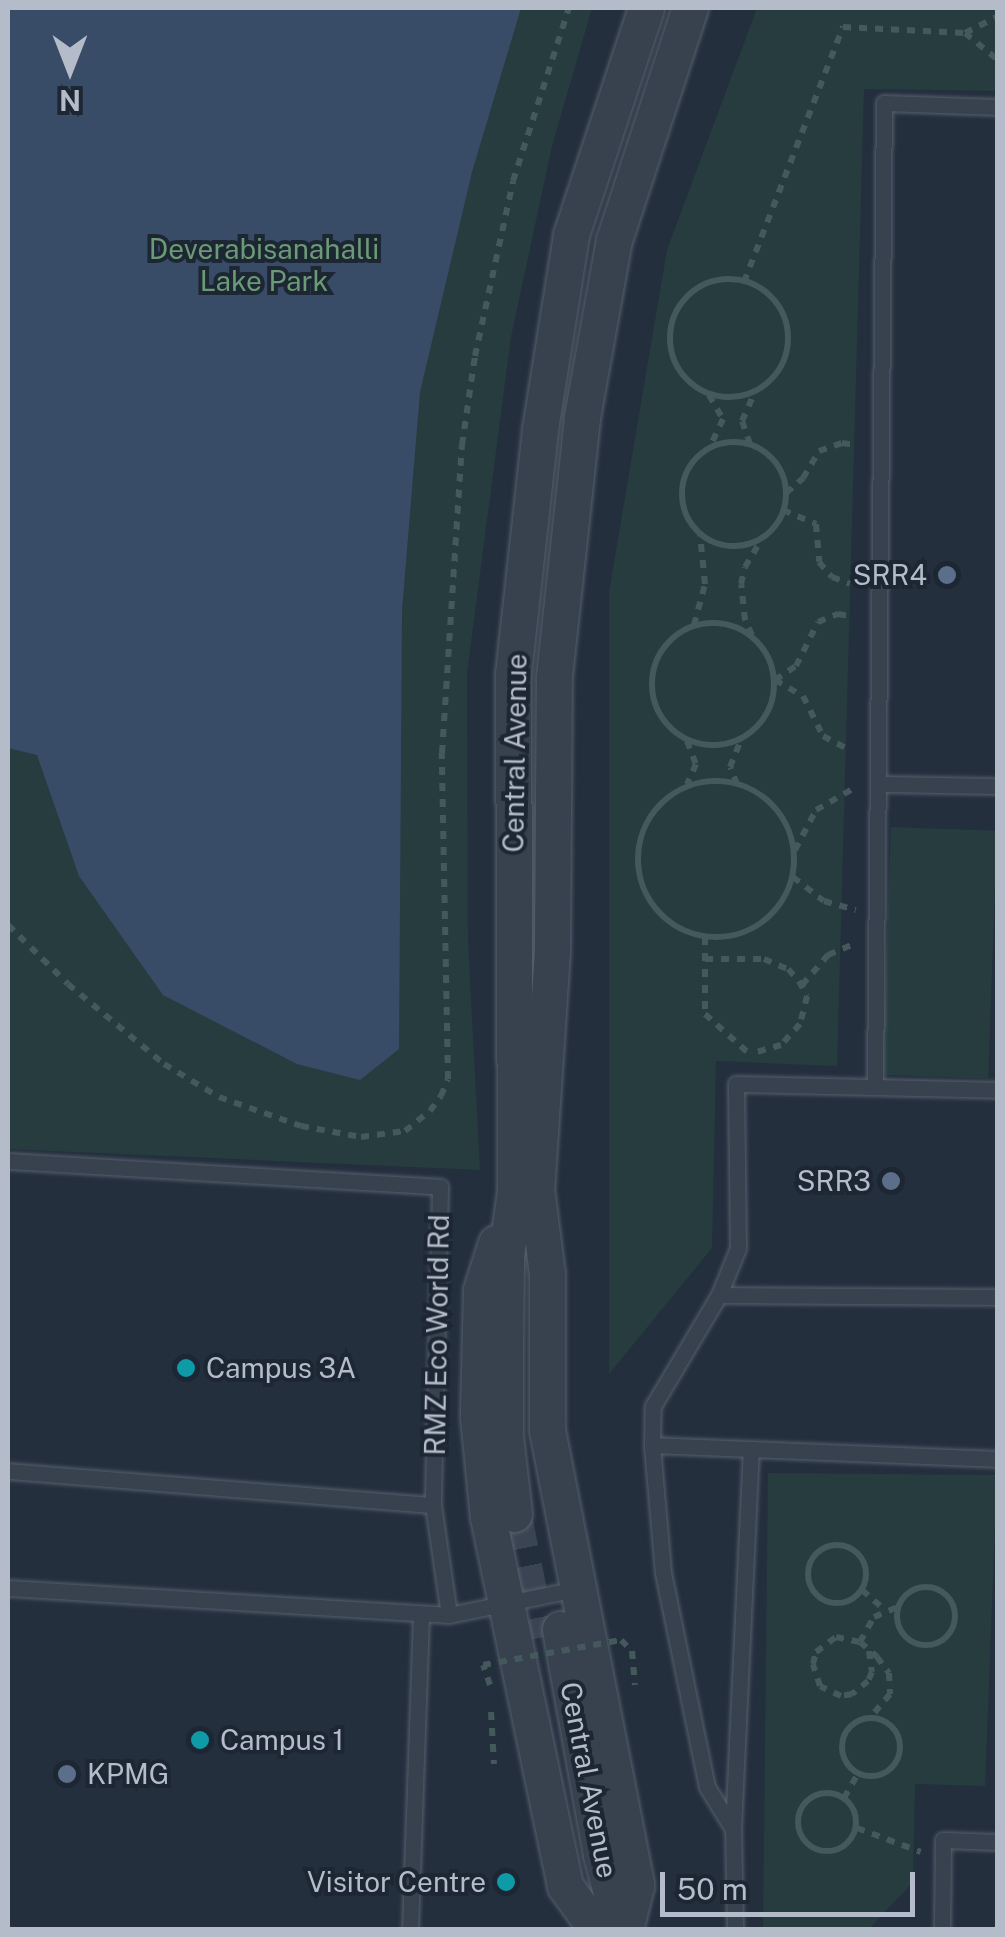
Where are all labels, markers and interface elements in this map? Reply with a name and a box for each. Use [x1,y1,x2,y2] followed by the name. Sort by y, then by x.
[20,20,120,120] north arrow
[59,84,81,117] text: N
[149,232,379,298] park label: Deverabisanahalli Lake Park
[853,558,927,592] place label: SRR4
[936,564,958,586] marker: SRR4
[496,653,534,853] street label: Central Avenue
[797,1164,871,1198] place label: SRR3
[880,1170,902,1192] marker: SRR3
[418,1214,456,1456] street label: RMZ Eco World Rd
[206,1351,356,1385] place label: Campus 3A
[175,1357,197,1379] marker: Campus 3A
[554,1679,624,1881] street label: Central Avenue
[220,1723,344,1757] place label: Campus 1
[189,1729,211,1751] marker: Campus 1
[87,1757,169,1791] place label: KPMG
[56,1763,78,1785] marker: KPMG
[665,1852,920,1914] scale bar
[307,1865,486,1899] place label: Visitor Centre
[495,1871,517,1893] marker: Visitor Centre
[677,1871,748,1907] text: 50 m

